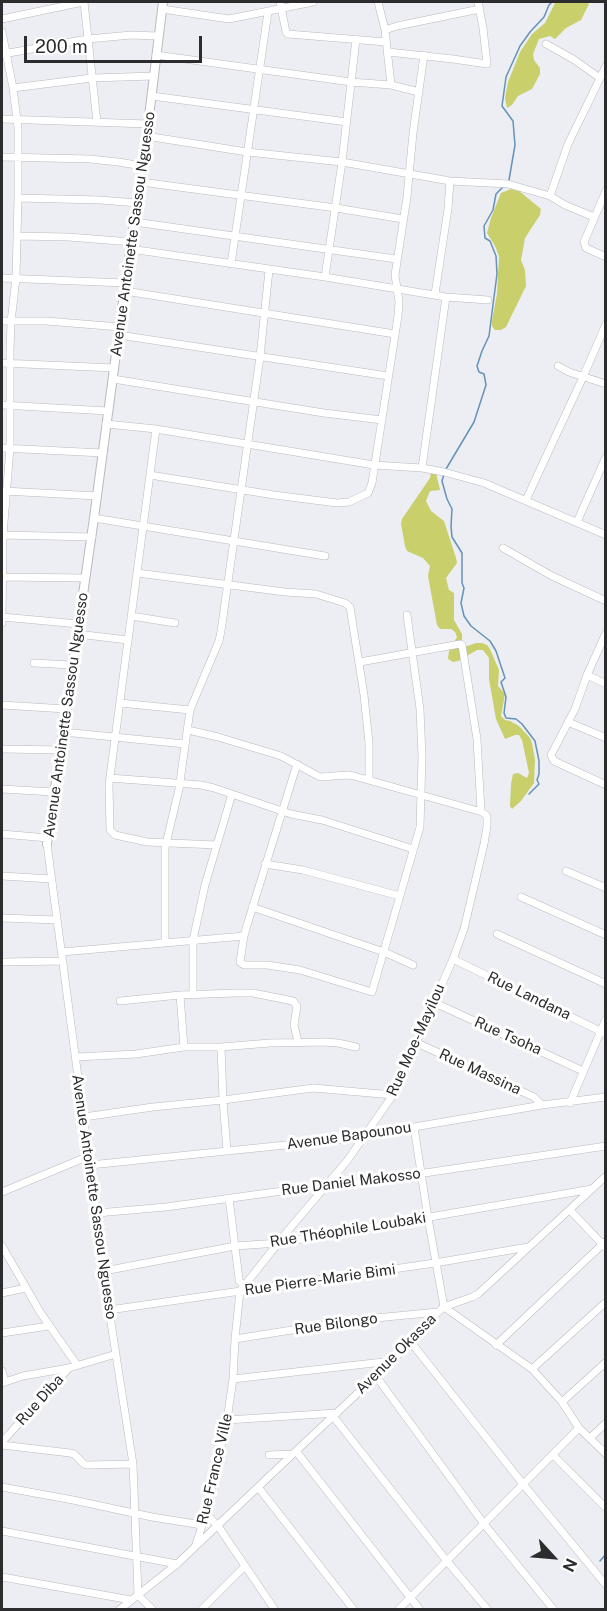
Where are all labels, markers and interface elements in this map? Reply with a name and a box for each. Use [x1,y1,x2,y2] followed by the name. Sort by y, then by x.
[27,24,206,62] scale bar
[35,36,88,57] text: 200 m
[107,110,159,358] street label: Avenue Antoinette Sassou Nguesso
[40,591,92,839] street label: Avenue Antoinette Sassou Nguesso
[484,968,574,1024] street label: Rue Landana
[383,981,449,1099] street label: Rue Moe-Mayilou
[472,1013,544,1059] street label: Rue Tsoha
[436,1045,524,1099] street label: Rue Massina
[68,1073,120,1321] street label: Avenue Antoinette Sassou Nguesso
[286,1118,412,1154] street label: Avenue Bapounou
[280,1165,422,1199] street label: Rue Daniel Makosso
[269,1209,427,1251] street label: Rue Théophile Loubaki
[243,1260,397,1300] street label: Rue Pierre-Marie Bimi
[293,1309,379,1339] street label: Rue Bilongo
[352,1310,440,1398] street label: Avenue Okassa
[12,1371,68,1429] street label: Rue Diba
[193,1412,237,1526] street label: Rue France Ville
[523,1527,583,1587] north arrow
[558,1555,581,1575] text: N

